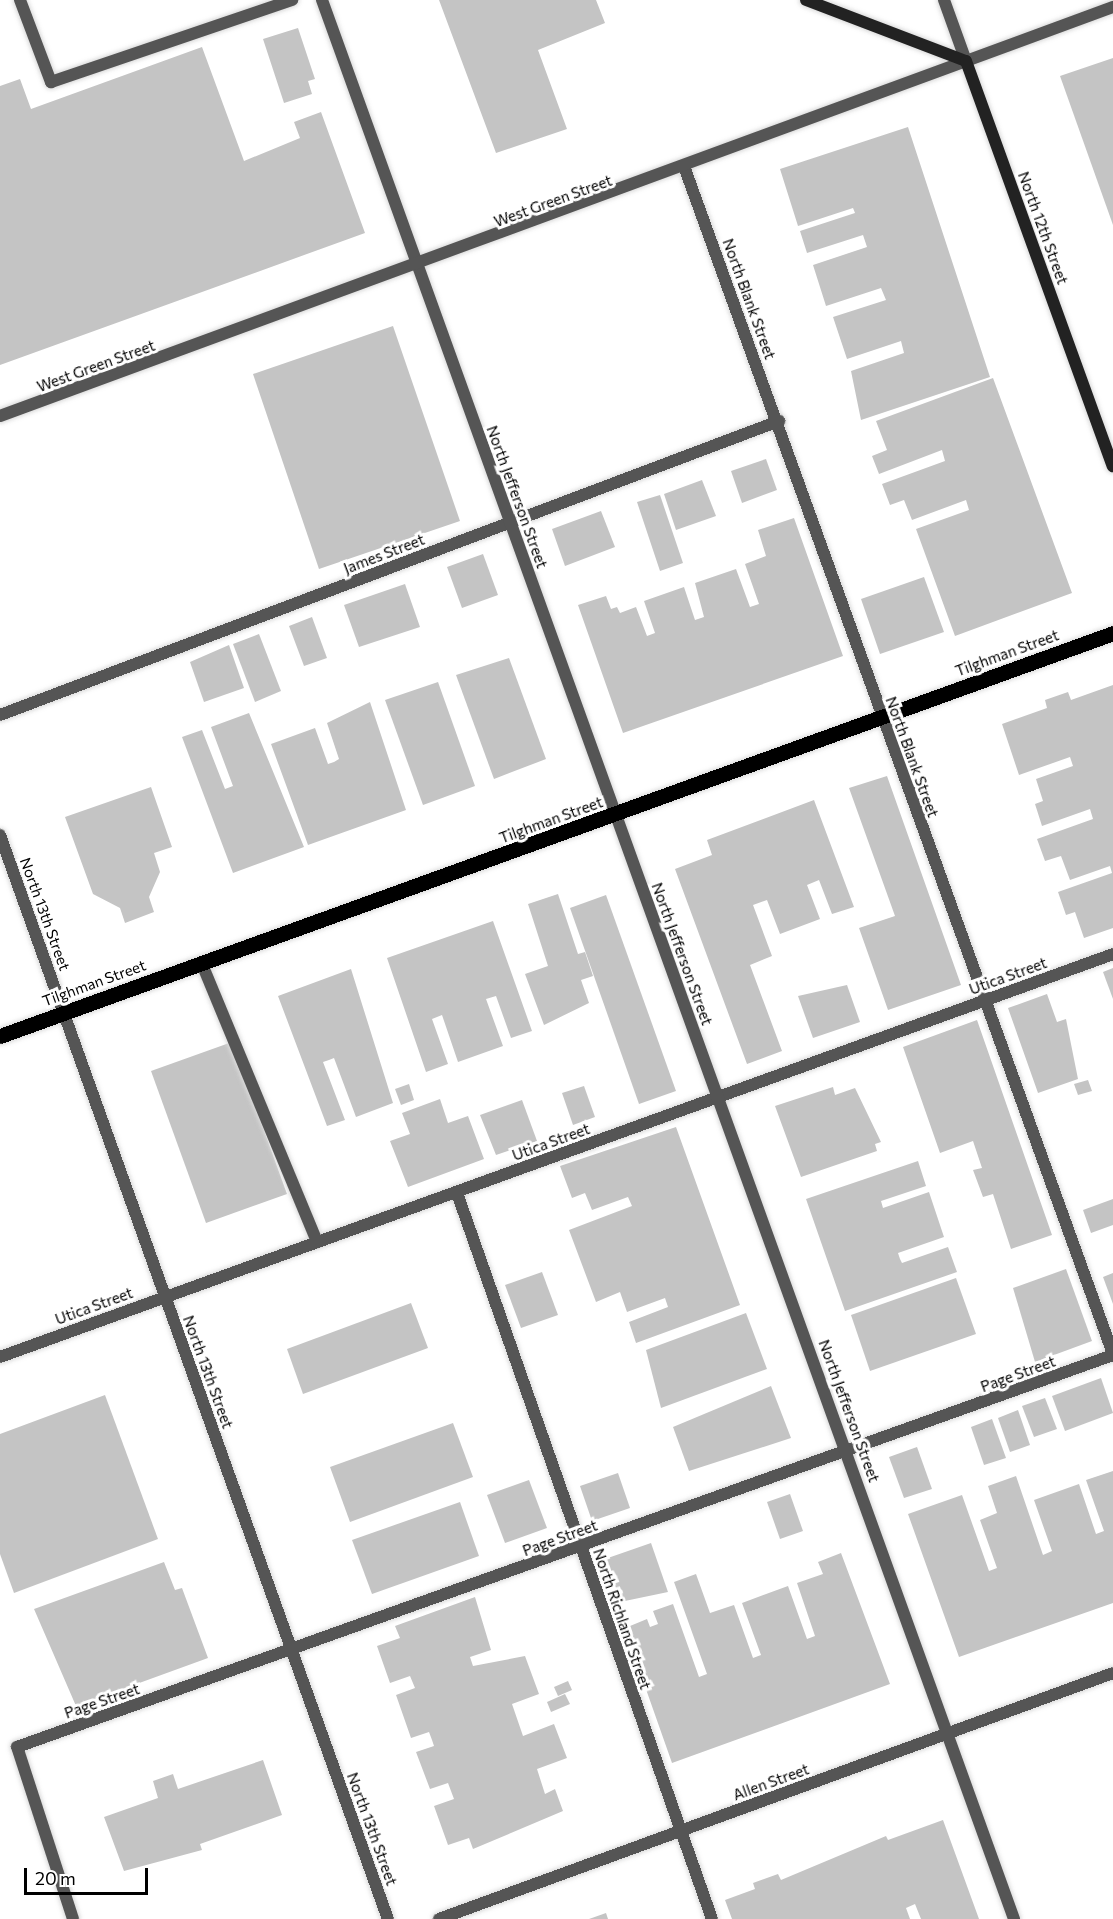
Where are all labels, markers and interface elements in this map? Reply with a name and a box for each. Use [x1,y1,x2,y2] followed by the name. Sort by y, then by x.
[1014,169,1072,287] street label: North 12th Street
[491,171,615,231] street label: West Green Street
[719,236,779,362] street label: North Blank Street
[34,336,158,396] street label: West Green Street
[483,423,551,571] street label: North Jefferson Street
[341,530,427,578] street label: James Street
[953,626,1061,680] street label: Tilghman Street
[882,694,942,820] street label: North Blank Street
[497,793,605,847] street label: Tilghman Street
[16,855,74,973] street label: North 13th Street
[648,880,716,1028] street label: North Jefferson Street
[967,954,1049,998] street label: Utica Street
[40,956,148,1010] street label: Tilghman Street
[510,1120,592,1164] street label: Utica Street
[53,1284,135,1328] street label: Utica Street
[179,1313,237,1431] street label: North 13th Street
[815,1337,883,1485] street label: North Jefferson Street
[978,1352,1058,1396] street label: Page Street
[520,1516,600,1560] street label: Page Street
[589,1546,655,1692] street label: North Richland Street
[62,1680,142,1722] street label: Page Street
[730,1760,812,1804] street label: Allen Street
[343,1770,401,1888] street label: North 13th Street
[27,1856,152,1894] scale bar
[35,1867,76,1889] text: 20 m

